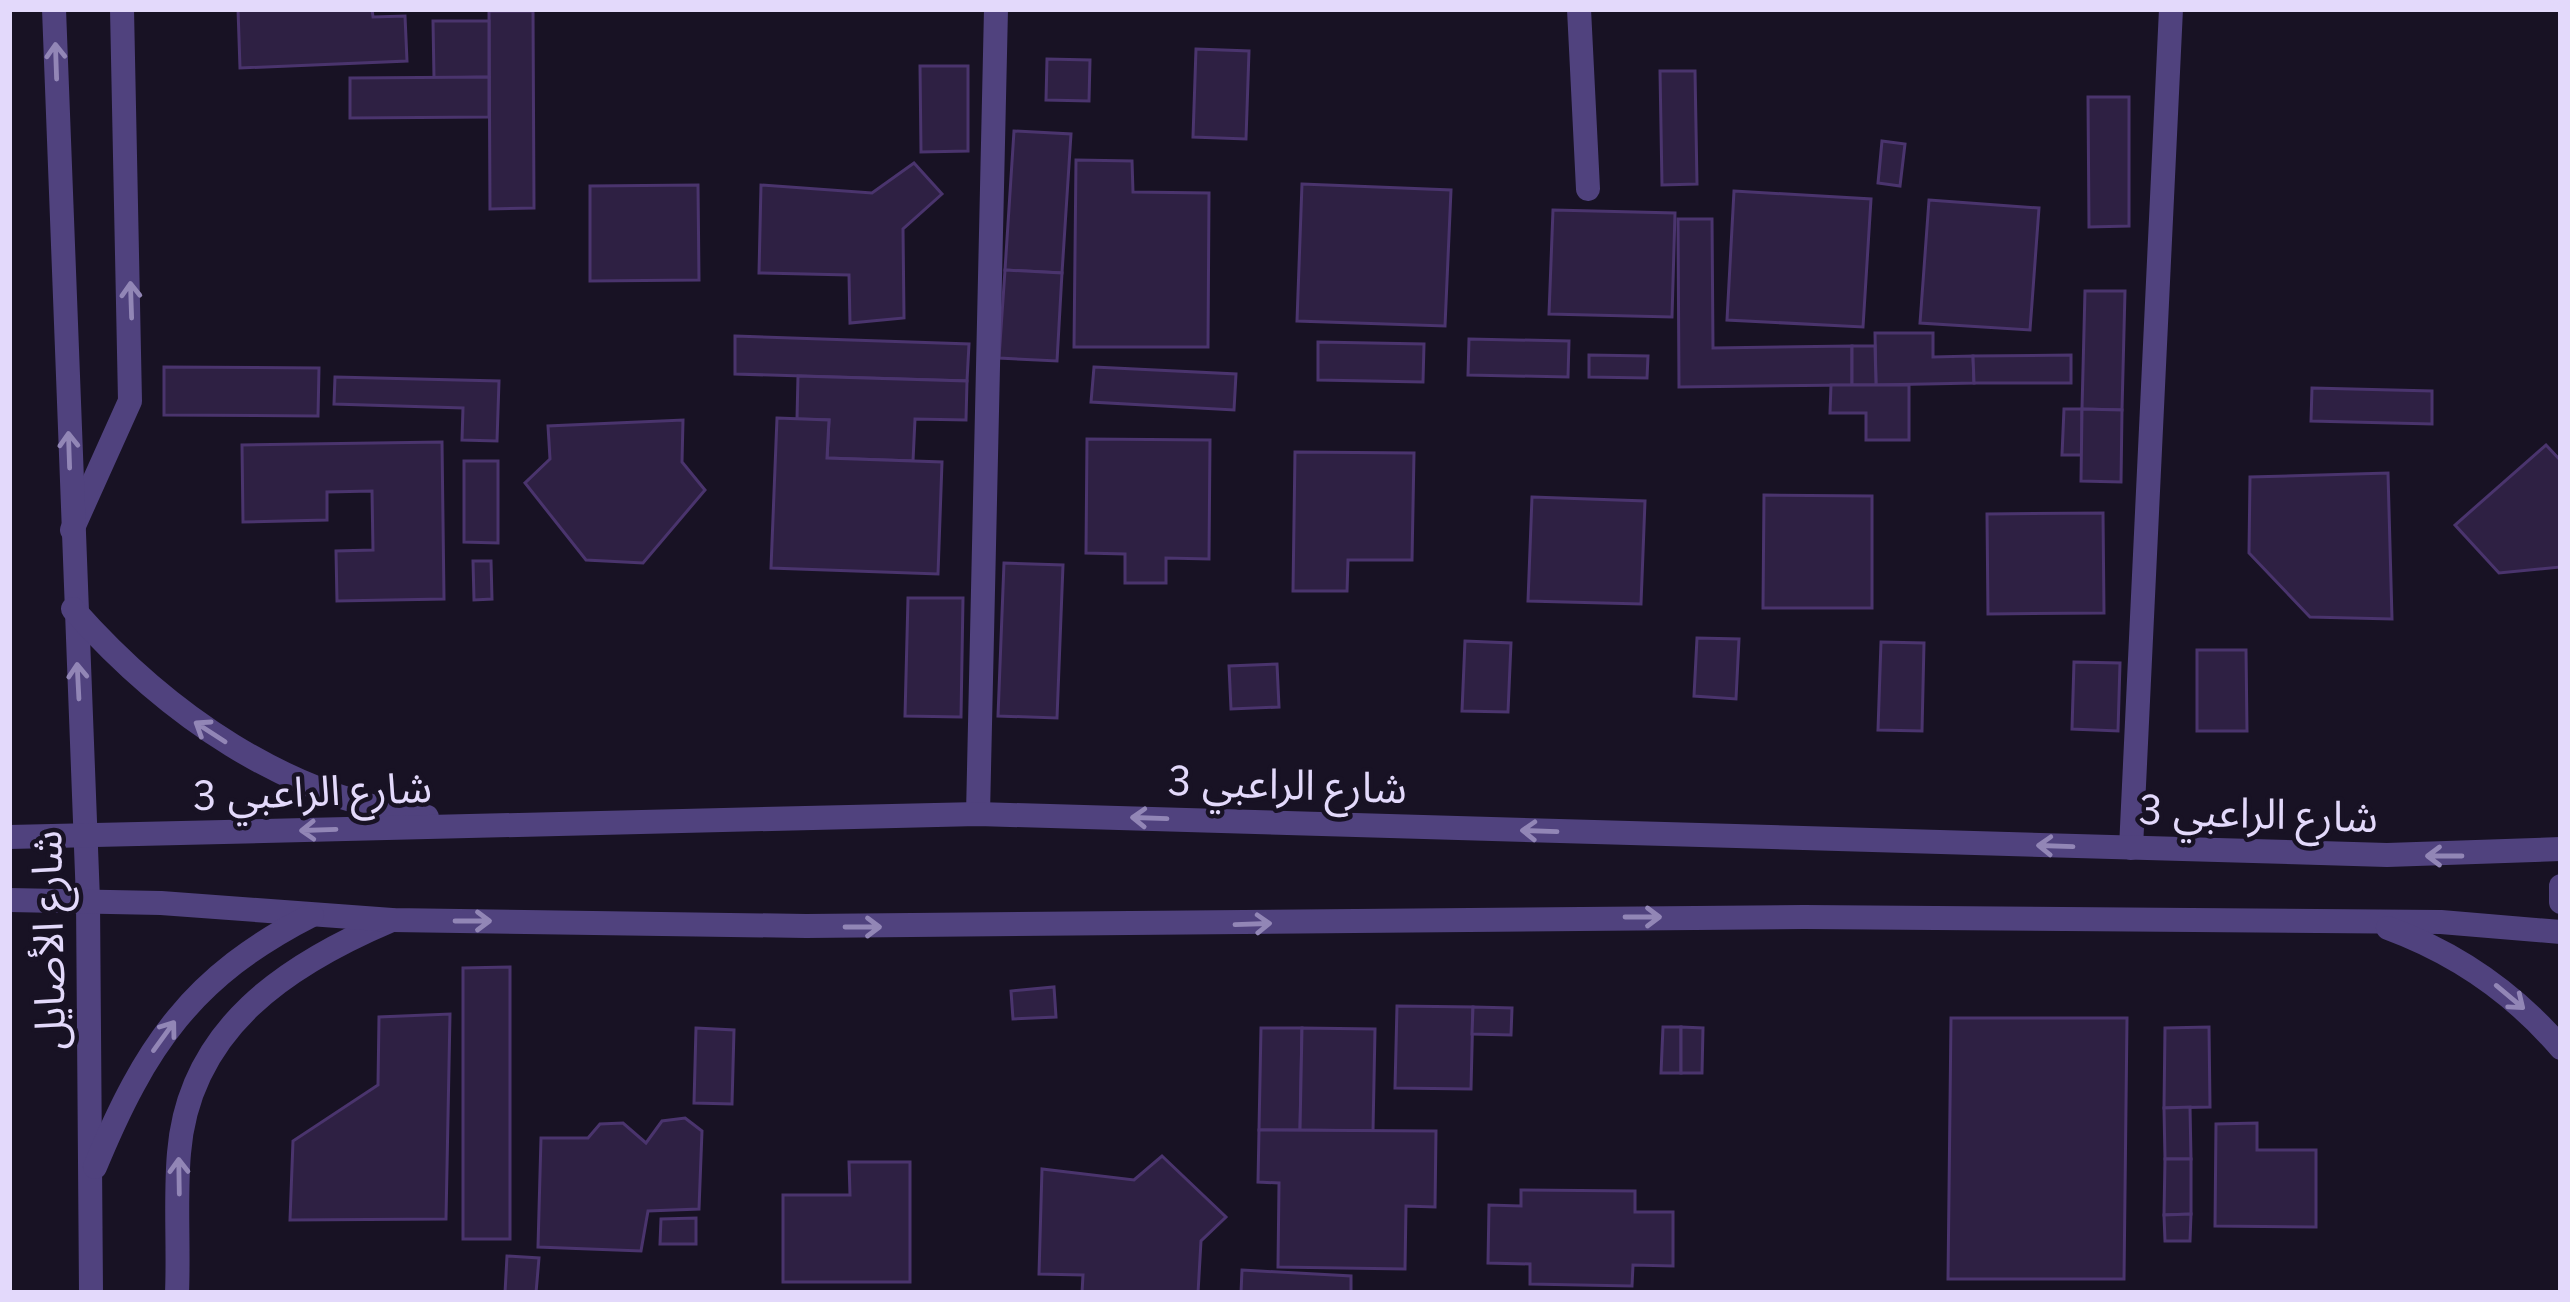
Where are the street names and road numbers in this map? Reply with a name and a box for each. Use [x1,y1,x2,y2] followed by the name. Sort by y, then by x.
[1166,752,1408,821] street label: شارع الراعبي 3
[191,759,433,828] street label: شارع الراعبي 3
[2137,781,2379,850] street label: شارع الراعبي 3
[18,830,82,1050] street label: شارع الأصايل

